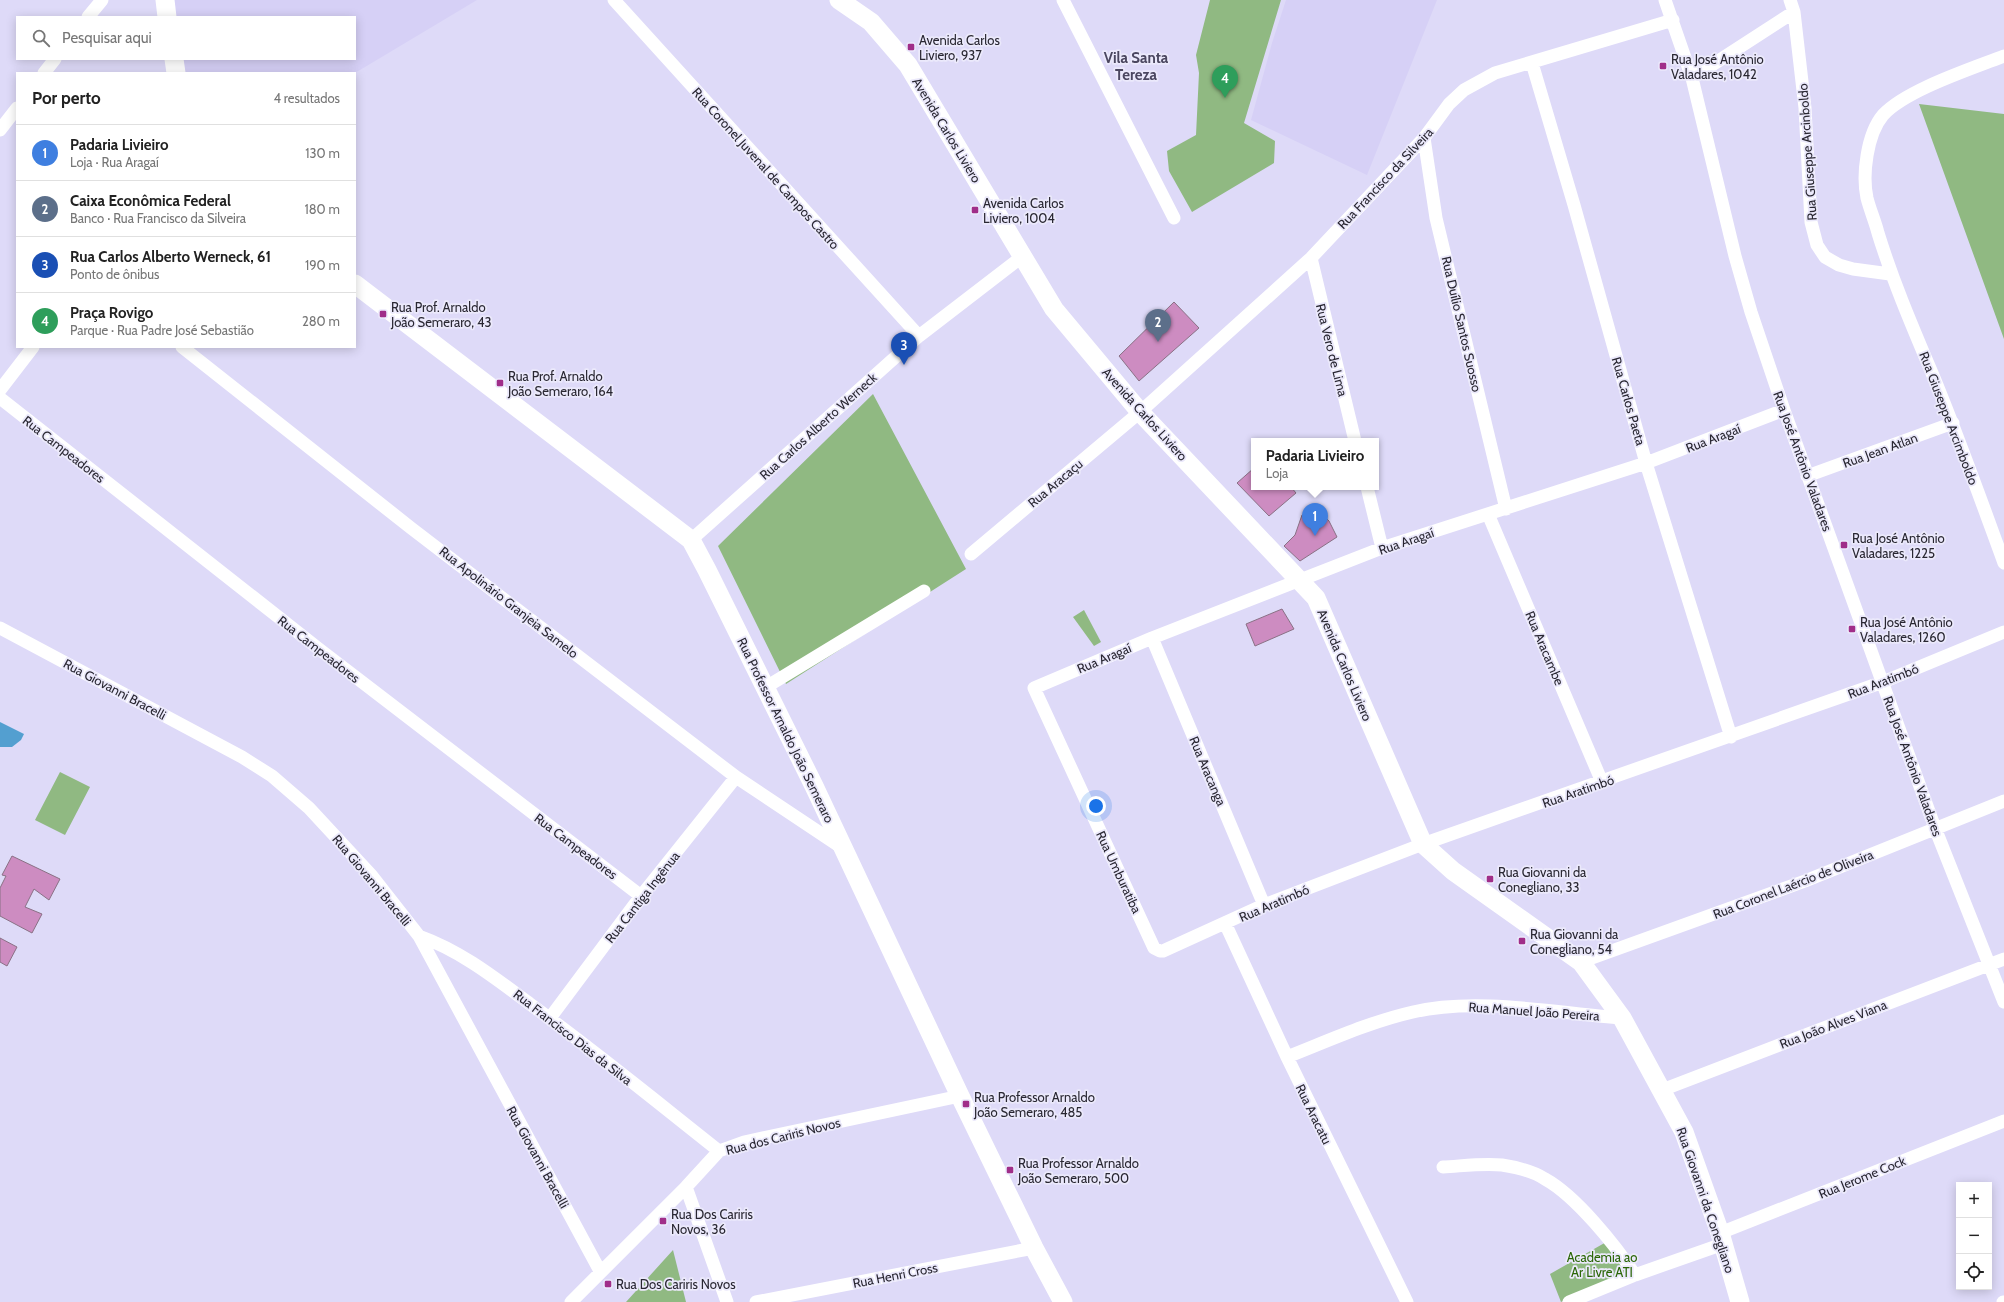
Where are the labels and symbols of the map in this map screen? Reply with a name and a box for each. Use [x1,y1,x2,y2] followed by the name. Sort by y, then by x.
[919,32,1000,63] place label: Avenida Carlos Liviero, 937
[906,42,916,52] marker: Avenida Carlos Liviero, 937
[1104,49,1169,84] district label: Vila Santa Tereza
[1671,51,1764,82] place label: Rua José Antônio Valadares, 1042
[1658,61,1668,71] marker: Rua José Antônio Valadares, 1042
[1212,65,1238,98] pin: 4
[909,75,985,185] street label: Avenida Carlos Liviero
[1794,83,1820,221] street label: Rua Giuseppe Arcinboldo
[689,84,843,252] street label: Rua Coronel Juvenal de Campos Castro
[1334,123,1437,232] street label: Rua Francisco da Silveira
[983,195,1064,226] place label: Avenida Carlos Liviero, 1004
[970,205,980,215] marker: Avenida Carlos Liviero, 1004
[1439,255,1485,393] street label: Rua Duílio Santos Suosso
[390,299,492,330] place label: Rua Prof. Arnaldo João Semeraro, 43
[1313,302,1351,399] street label: Rua Vero de Lima
[378,309,388,319] marker: Rua Prof. Arnaldo João Semeraro, 43
[1145,309,1171,342] pin: 2
[891,332,917,365] pin: 3
[1916,349,1982,487] street label: Rua Giuseppe Arcimboldo
[1609,355,1649,448] street label: Rua Carlos Paeta
[1099,364,1191,464] street label: Avenida Carlos Liviero
[507,368,614,399] place label: Rua Prof. Arnaldo João Semeraro, 164
[756,369,880,483] street label: Rua Carlos Alberto Werneck
[495,378,505,388] marker: Rua Prof. Arnaldo João Semeraro, 164
[1770,389,1836,534] street label: Rua José Antônio Valadares
[20,412,109,486] street label: Rua Campeadores
[1683,420,1743,456] street label: Rua Aragaí
[1840,429,1920,471] street label: Rua Jean Atlan
[1024,455,1086,511] street label: Rua Aracaçu
[1302,503,1328,536] pin: 1
[1376,524,1436,558] street label: Rua Aragaí
[1852,530,1945,561] place label: Rua José Antônio Valadares, 1225
[1839,540,1849,550] marker: Rua José Antônio Valadares, 1225
[436,543,582,662] street label: Rua Apolinário Granjeia Samelo
[1314,607,1376,723] street label: Avenida Carlos Liviero
[1522,608,1568,688] street label: Rua Aracambe
[275,612,364,686] street label: Rua Campeadores
[1860,614,1953,645] place label: Rua José Antônio Valadares, 1260
[1847,624,1857,634] marker: Rua José Antônio Valadares, 1260
[734,635,838,825] street label: Rua Professor Arnaldo João Semeraro
[1074,639,1134,677] street label: Rua Aragaí
[61,655,169,723] street label: Rua Giovanni Bracelli
[1845,660,1921,702] street label: Rua Aratimbó
[1880,694,1946,839] street label: Rua José Antônio Valadares
[1186,734,1230,809] street label: Rua Aracanga
[1540,771,1616,811] street label: Rua Aratimbó
[1086,796,1106,816] your location
[531,810,621,883] street label: Rua Campeadores
[1093,828,1145,916] street label: Rua Umburatiba
[329,831,415,929] street label: Rua Giovanni Bracelli
[1711,846,1876,922] street label: Rua Coronel Laércio de Oliveira
[601,847,683,946] street label: Rua Cantiga Ingênua
[1498,864,1587,895] place label: Rua Giovanni da Conegliano, 33
[1485,874,1495,884] marker: Rua Giovanni da Conegliano, 33
[1236,881,1312,925] street label: Rua Aratimbó
[1530,926,1619,957] place label: Rua Giovanni da Conegliano, 54
[1517,936,1527,946] marker: Rua Giovanni da Conegliano, 54
[510,986,636,1089] street label: Rua Francisco Dias da Silva
[1777,996,1890,1052] street label: Rua João Alves Viana
[1468,998,1601,1024] street label: Rua Manuel João Pereira
[1293,1081,1336,1147] street label: Rua Aracatu
[973,1089,1095,1120] place label: Rua Professor Arnaldo João Semeraro, 485
[961,1099,971,1109] marker: Rua Professor Arnaldo João Semeraro, 485
[503,1103,573,1211] street label: Rua Giovanni Bracelli
[724,1114,843,1158] street label: Rua dos Cariris Novos
[1674,1125,1738,1275] street label: Rua Giovanni da Conegliano
[1816,1152,1908,1202] street label: Rua Jerome Cock
[1017,1155,1139,1186] place label: Rua Professor Arnaldo João Semeraro, 500
[1005,1165,1015,1175] marker: Rua Professor Arnaldo João Semeraro, 500
[671,1206,753,1237] place label: Rua Dos Cariris Novos, 36
[658,1216,668,1226] marker: Rua Dos Cariris Novos, 36
[1567,1249,1637,1280] park label: Academia ao Ar Livre ATI
[851,1259,939,1291] street label: Rua Henri Cross
[616,1276,736,1292] place label: Rua Dos Cariris Novos
[603,1279,613,1289] marker: Rua Dos Cariris Novos

